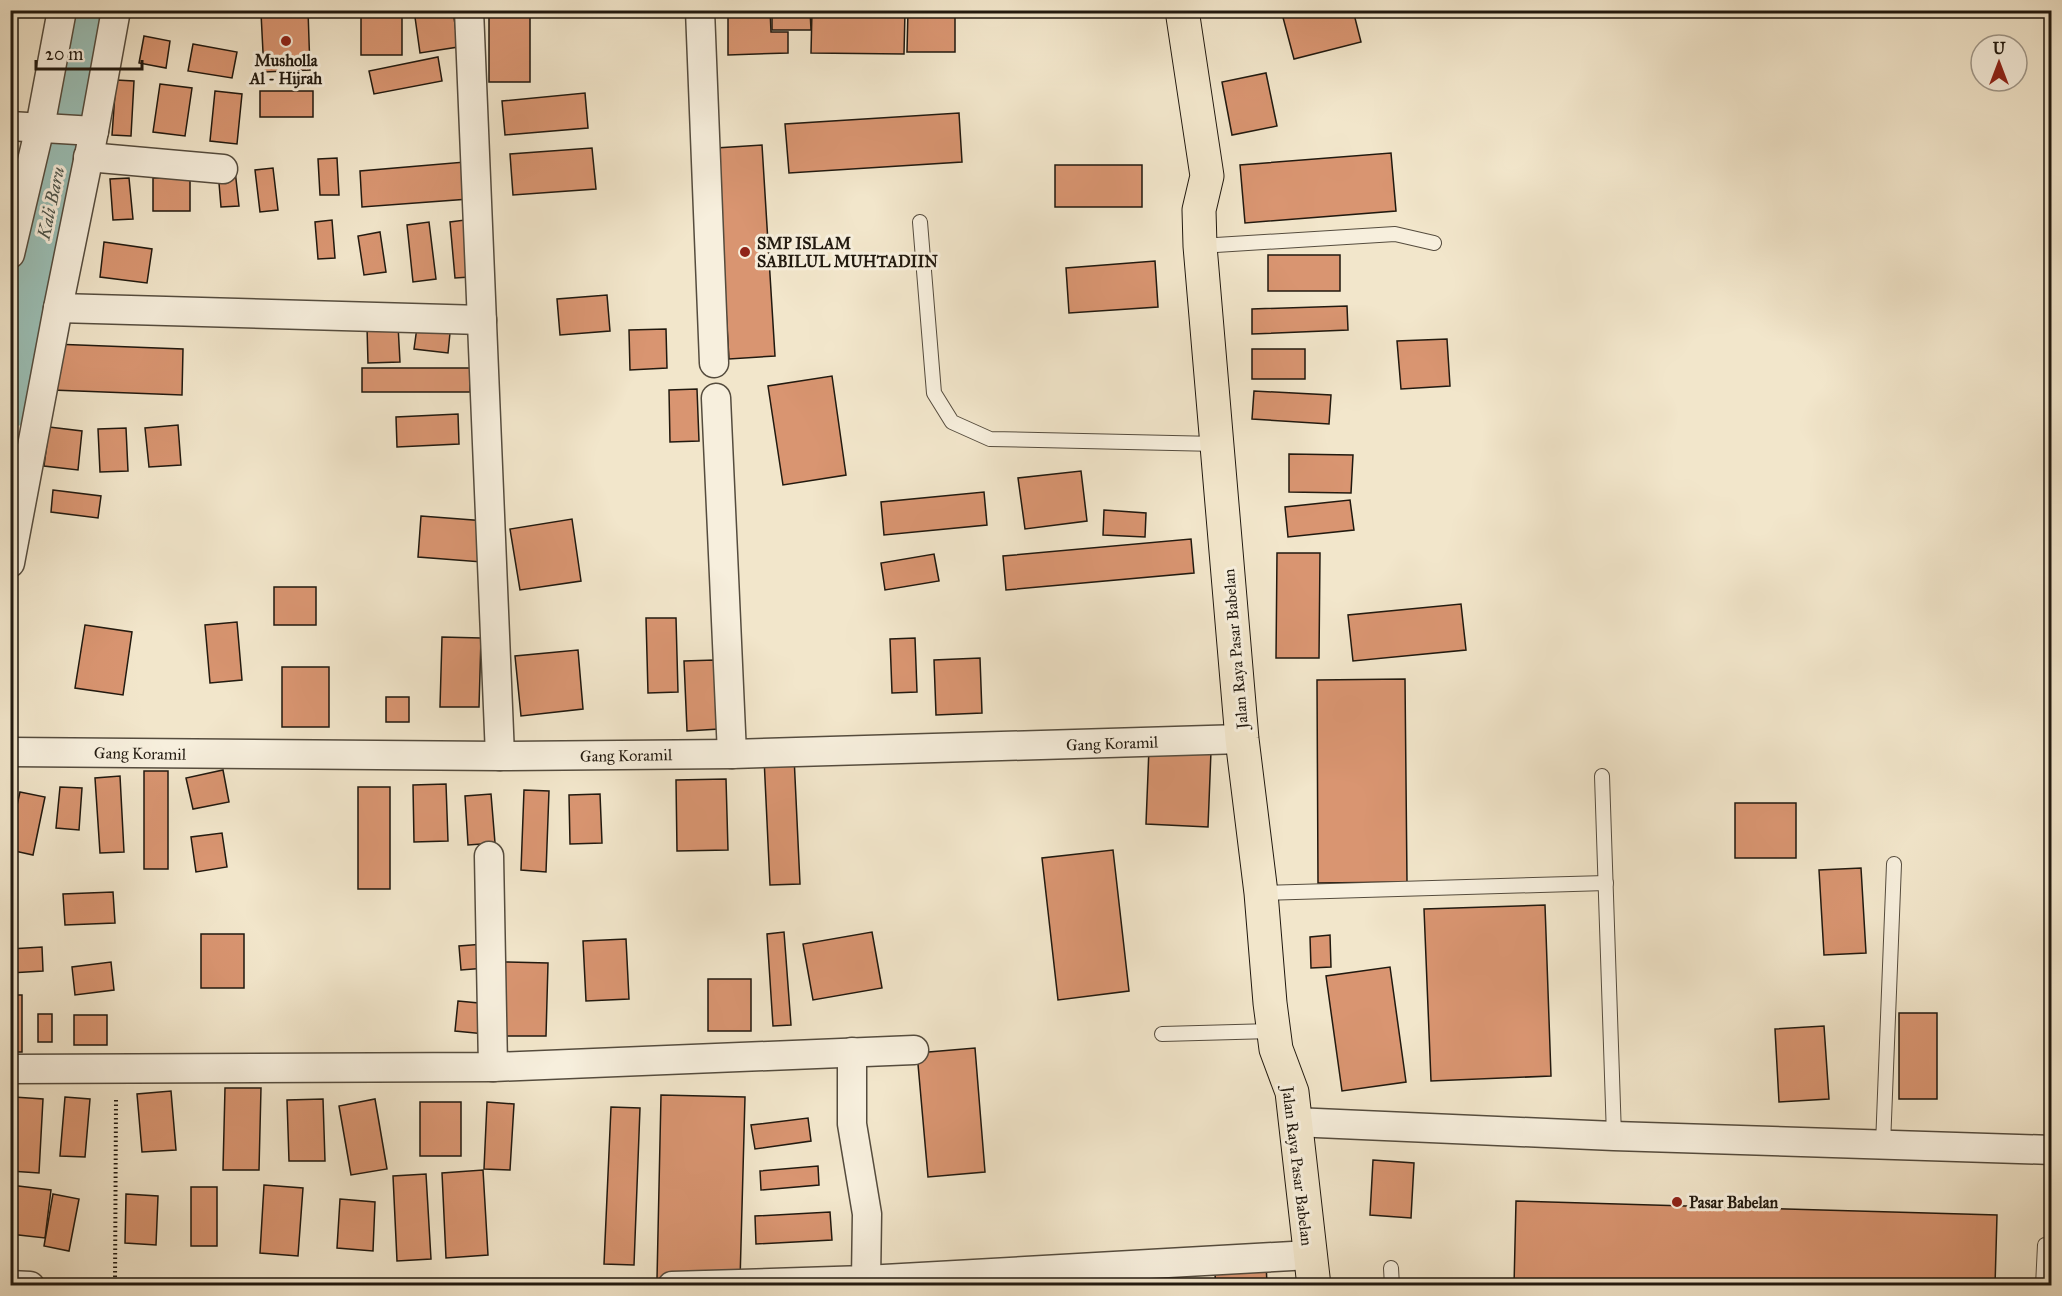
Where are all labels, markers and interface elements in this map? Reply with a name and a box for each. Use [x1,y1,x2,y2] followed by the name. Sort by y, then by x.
[36,33,142,71] scale bar
[1969,33,2029,93] north arrow
[279,34,293,48] marker: Musholla Al - Hijrah
[1993,39,2006,58] text: U
[45,43,83,65] text: 20 m
[249,51,322,89] place label: Musholla Al - Hijrah
[32,165,69,242] water label: Kali Baru
[757,234,938,271] place label: SMP ISLAM SABILUL MUHTADIIN
[738,245,752,259] marker: SMP ISLAM SABILUL MUHTADIIN
[1219,568,1253,732] street label: Jalan Raya Pasar Babelan
[1066,732,1159,756] street label: Gang Koramil
[94,743,187,765] street label: Gang Koramil
[580,745,673,767] street label: Gang Koramil
[1277,1083,1317,1247] street label: Jalan Raya Pasar Babelan
[1689,1193,1779,1212] place label: Pasar Babelan
[1670,1195,1684,1209] marker: Pasar Babelan

